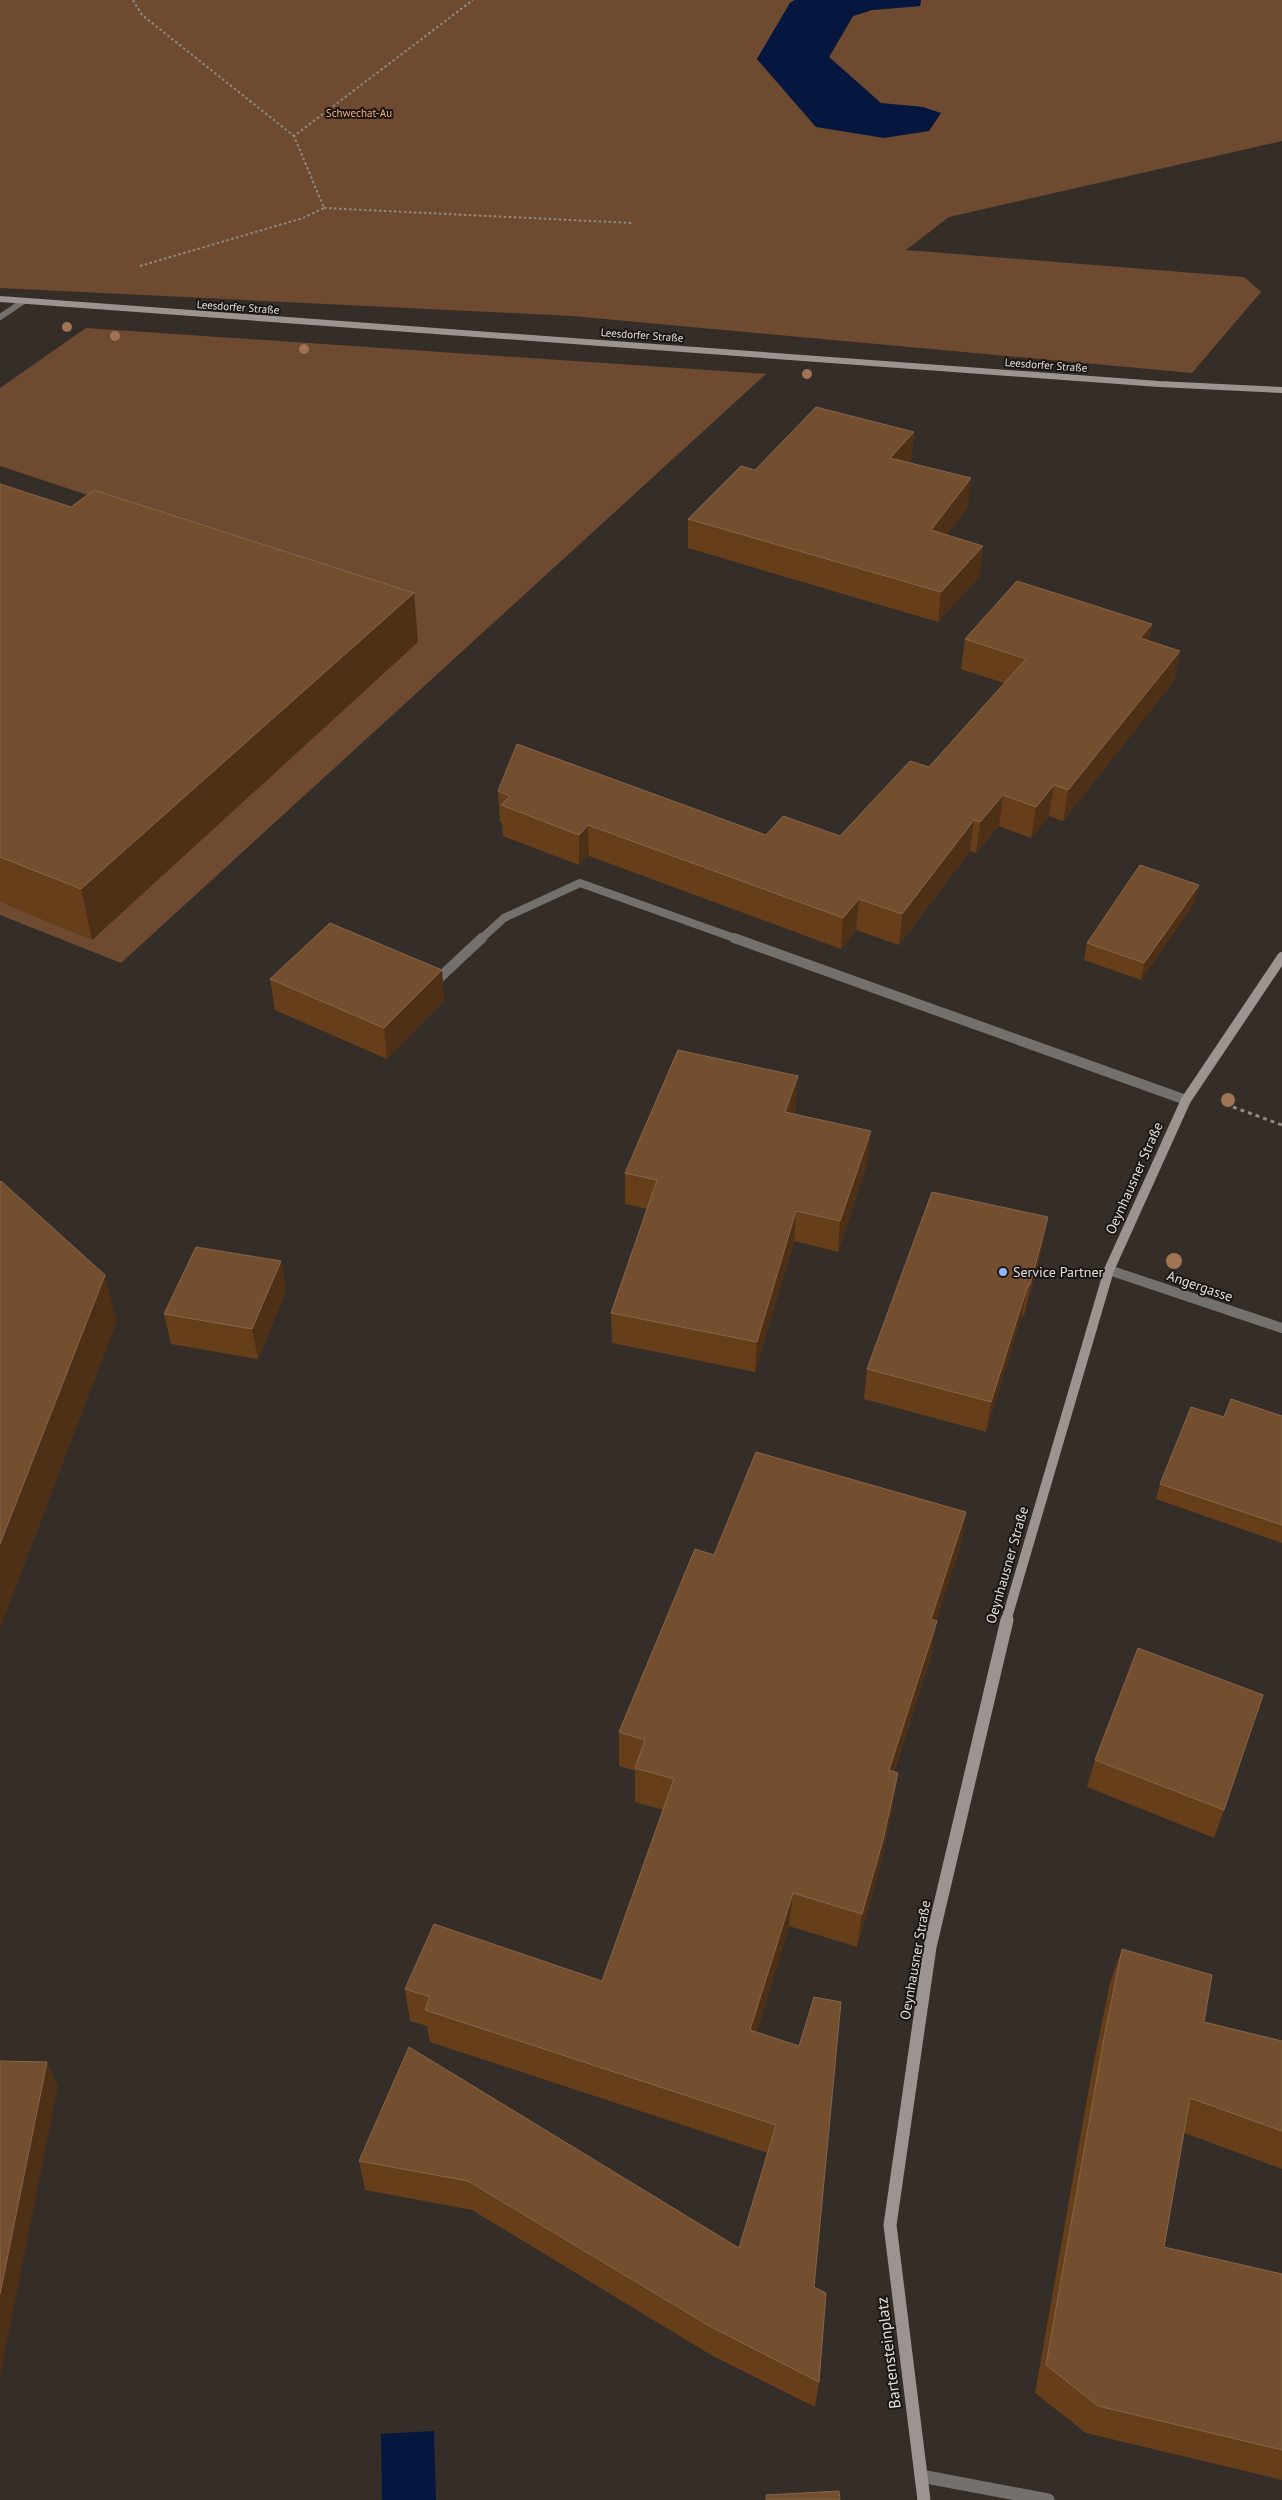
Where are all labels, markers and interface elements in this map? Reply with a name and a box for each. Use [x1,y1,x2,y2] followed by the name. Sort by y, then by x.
[326,106,392,120] park label: Schwechat-Au
[196,297,280,317] street label: Leesdorfer Straße
[600,325,684,345] street label: Leesdorfer Straße
[1004,355,1088,375] street label: Leesdorfer Straße
[1101,1119,1167,1237] street label: Oeynhausner Straße
[1013,1263,1104,1281] place label: Service Partner
[997,1266,1009,1278] marker: Service Partner
[1165,1266,1235,1306] street label: Angergasse
[982,1504,1032,1626] street label: Oeynhausner Straße
[896,1899,934,2021] street label: Oeynhausner Straße
[871,2296,905,2410] street label: Bartensteinplatz

